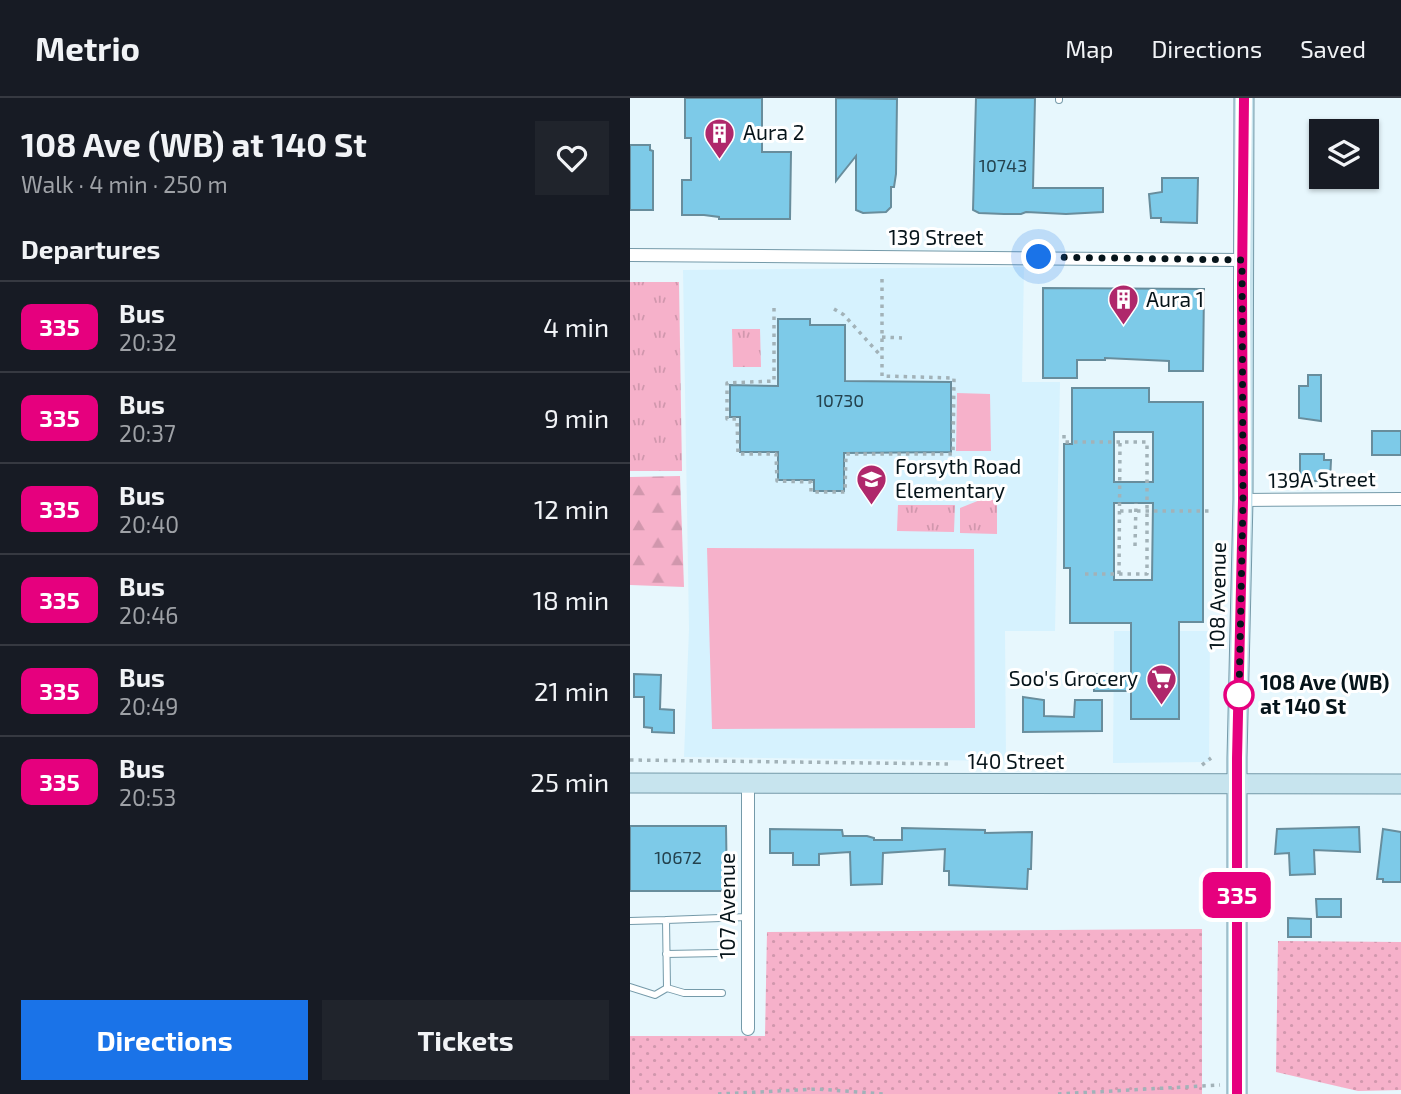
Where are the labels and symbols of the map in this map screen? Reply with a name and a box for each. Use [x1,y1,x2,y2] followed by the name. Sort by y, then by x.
[703,116,737,160] building icon: Aura 2
[743,119,804,144] place label: Aura 2
[979,154,1027,176] house number: 10743
[888,224,984,249] street label: 139 Street
[1021,239,1056,274] your location
[1106,283,1140,327] building icon: Aura 1
[1146,286,1204,311] place label: Aura 1
[816,389,864,411] house number: 10730
[895,453,1021,502] place label: Forsyth Road Elementary
[855,462,889,506] school or university icon: Forsyth Road Elementary
[1268,465,1376,492] street label: 139A Street
[1203,542,1230,650] street label: 108 Avenue
[1144,662,1178,706] supermarket icon: Soo's Grocery
[1009,665,1138,690] place label: Soo's Grocery
[1260,669,1389,718] place label: 108 Ave (WB) at 140 St
[1224,680,1254,710] marker: 108 Ave (WB) at 140 St
[968,748,1064,773] street label: 140 Street
[654,846,702,868] house number: 10672
[714,853,739,959] street label: 107 Avenue
[1197,872,1277,918] line badge: 335

